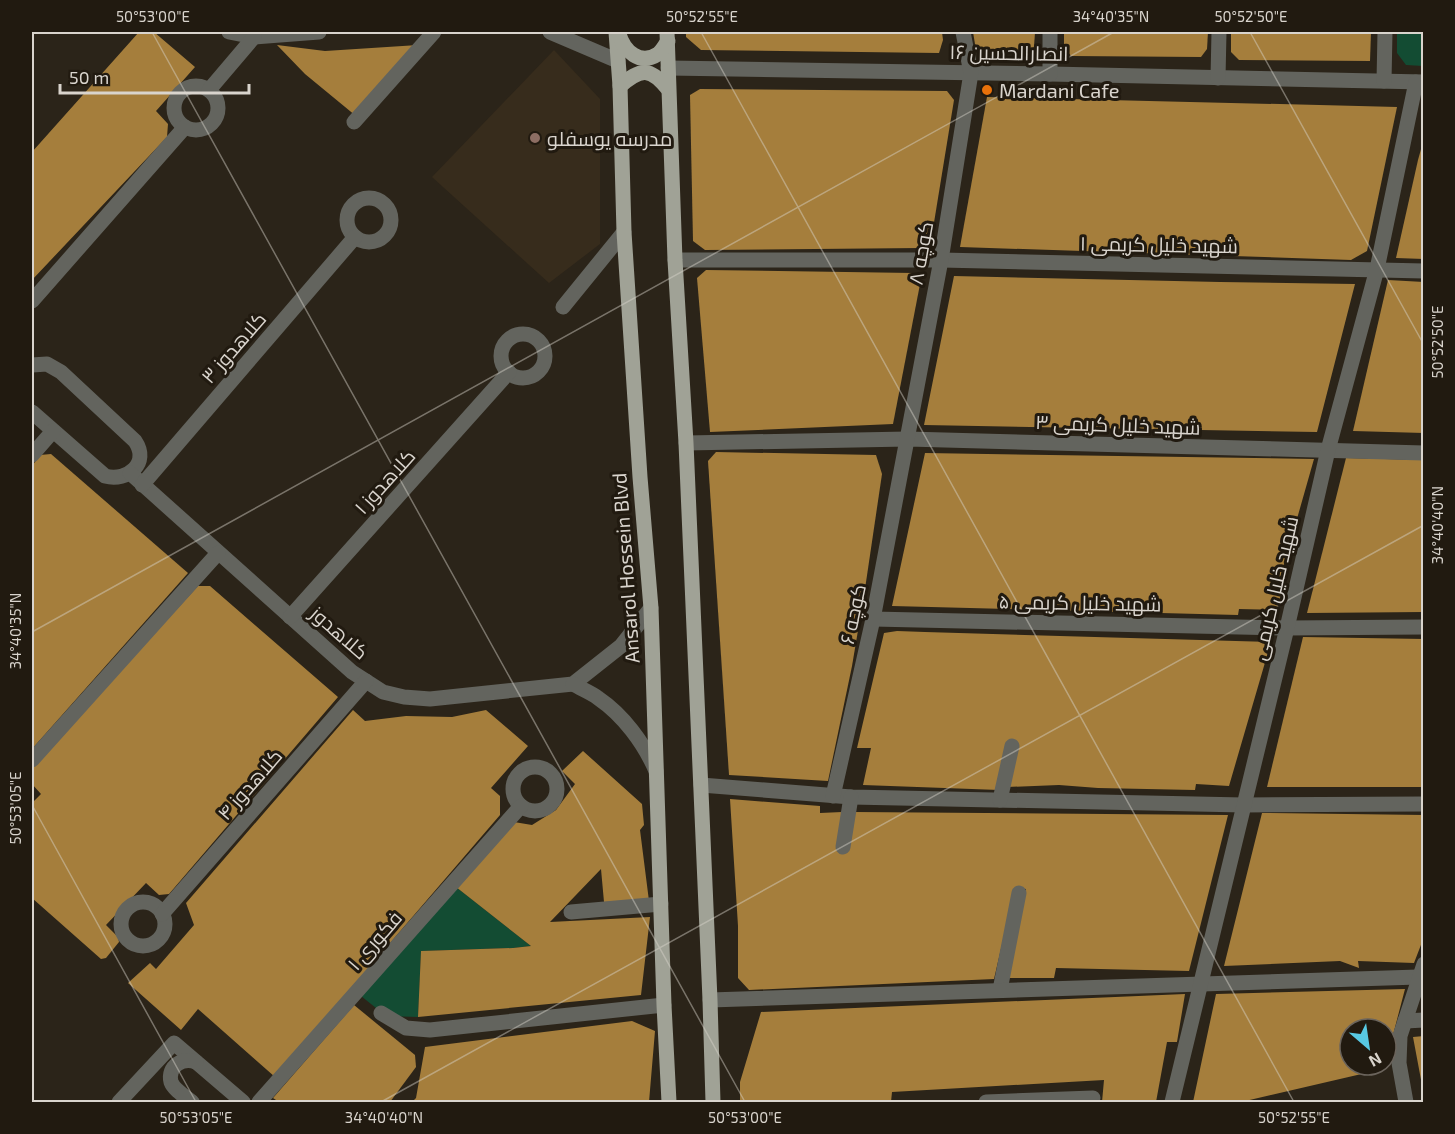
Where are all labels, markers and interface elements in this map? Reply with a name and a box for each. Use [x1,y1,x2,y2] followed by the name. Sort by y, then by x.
[116,7,190,25] text: 50°53'00"E
[666,7,738,25] text: 50°52'55"E
[1073,7,1149,25] text: 34°40'35"N
[1215,7,1287,25] text: 50°52'50"E
[949,39,1069,67] street label: انصارالحسین ۱۶
[60,57,249,95] scale bar
[69,66,109,88] text: 50 m
[999,78,1119,102] place label: Mardani Cafe
[980,83,994,97] marker: Mardani Cafe
[547,126,672,151] place label: مدرسه یوسفلو
[528,131,542,145] marker: مدرسه یوسفلو
[903,220,939,287] street label: کوچه ۸
[1080,231,1238,259] street label: شهید خلیل کریمی ۱
[196,306,271,388] street label: کلاهدوز ۳
[1428,306,1446,378] text: 50°52'50"E
[1035,409,1201,441] street label: شهید خلیل کریمی ۳
[349,443,420,519] street label: کلاهدوز ۱
[606,472,644,664] street label: Ansarol Hossein Blvd
[1428,486,1446,564] text: 34°40'40"N
[1246,514,1304,663] street label: شهید خلیل کریمی
[834,582,872,647] street label: کوچه ۶
[998,589,1162,617] street label: شهید خلیل کریمی ۵
[6,593,24,669] text: 34°40'35"N
[305,600,374,664] street label: کلاهدوز
[212,744,287,825] street label: کلاهدوز ۴
[6,772,24,844] text: 50°53'05"E
[342,905,408,976] street label: فکوری ۱
[1338,1017,1398,1077] north arrow
[1366,1049,1385,1072] text: N
[160,1108,232,1126] text: 50°53'05"E
[345,1108,423,1126] text: 34°40'40"N
[708,1108,782,1126] text: 50°53'00"E
[1258,1108,1330,1126] text: 50°52'55"E

